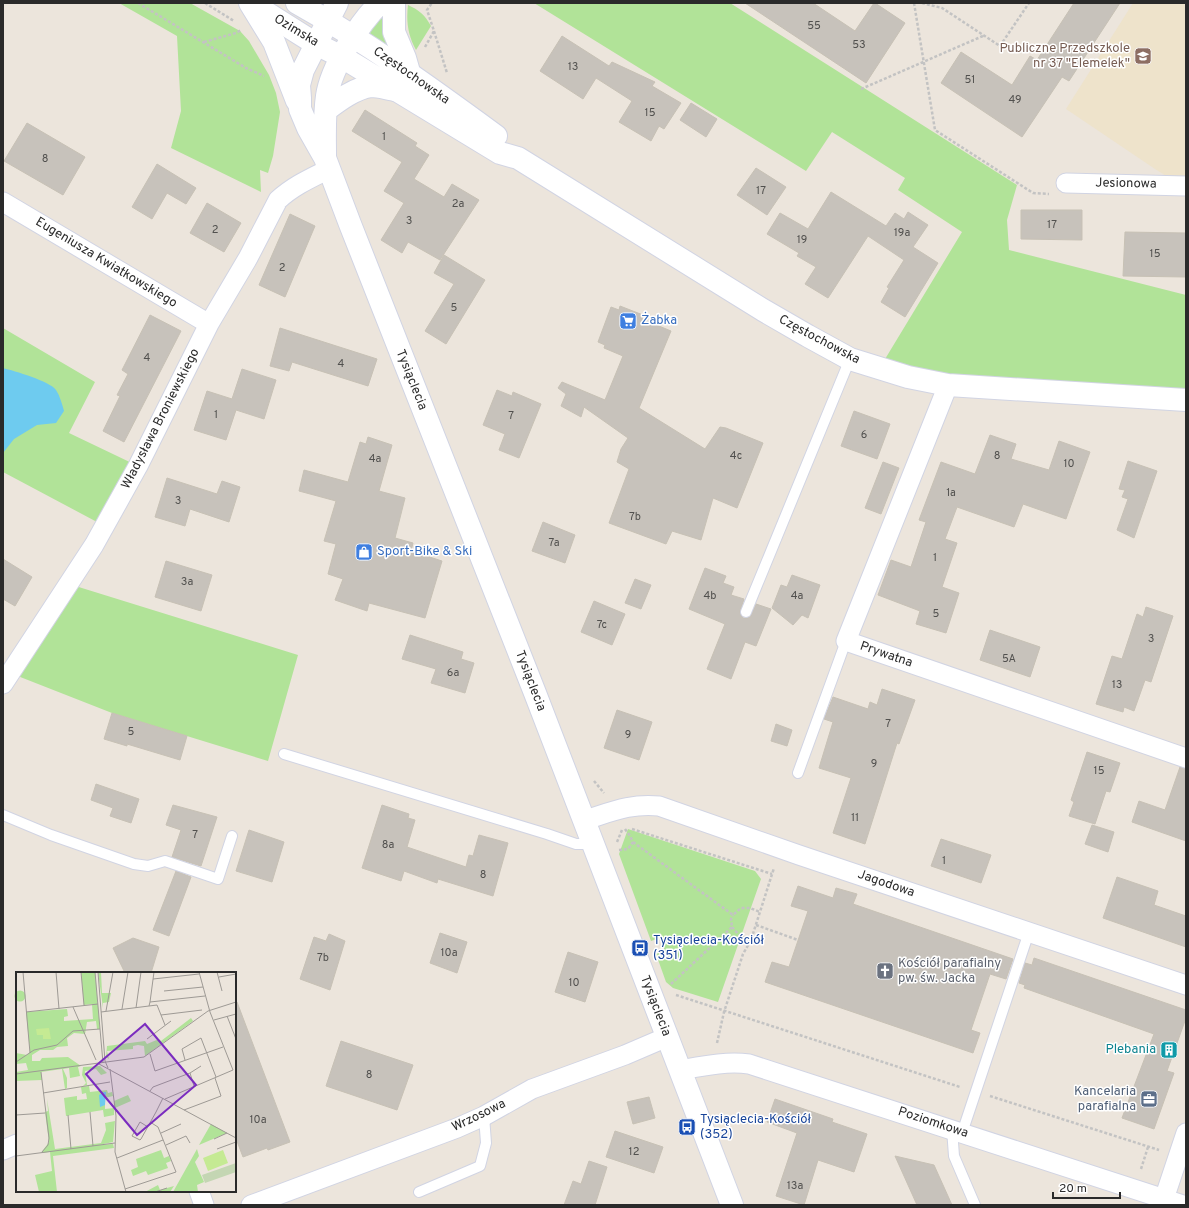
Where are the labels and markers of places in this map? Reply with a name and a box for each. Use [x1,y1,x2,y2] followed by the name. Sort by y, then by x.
[999,41,1130,72] place label: Publiczne Przedszkole nr 37 "Elemelek"
[1133,46,1153,66] school or university icon: Publiczne Przedszkole nr 37 "Elemelek"
[618,311,638,331] supermarket icon: Żabka
[641,311,677,329] place label: Żabka
[354,542,374,562] shop icon: Sport-Bike & Ski
[377,544,472,560] place label: Sport-Bike & Ski
[653,933,764,964] place label: Tysiąclecia-Kościół (351)
[630,938,650,958] bus stop icon: Tysiąclecia-Kościół (351)
[898,956,1001,987] place label: Kościół parafialny pw. św. Jacka
[875,961,895,981] church icon: Kościół parafialny pw. św. Jacka
[1159,1040,1179,1060] building icon: Plebania
[1105,1042,1156,1058] place label: Plebania
[1074,1084,1136,1115] place label: Kancelaria parafialna
[1139,1089,1159,1109] office icon: Kancelaria parafialna
[700,1112,811,1143] place label: Tysiąclecia-Kościół (352)
[677,1117,697,1137] bus stop icon: Tysiąclecia-Kościół (352)

